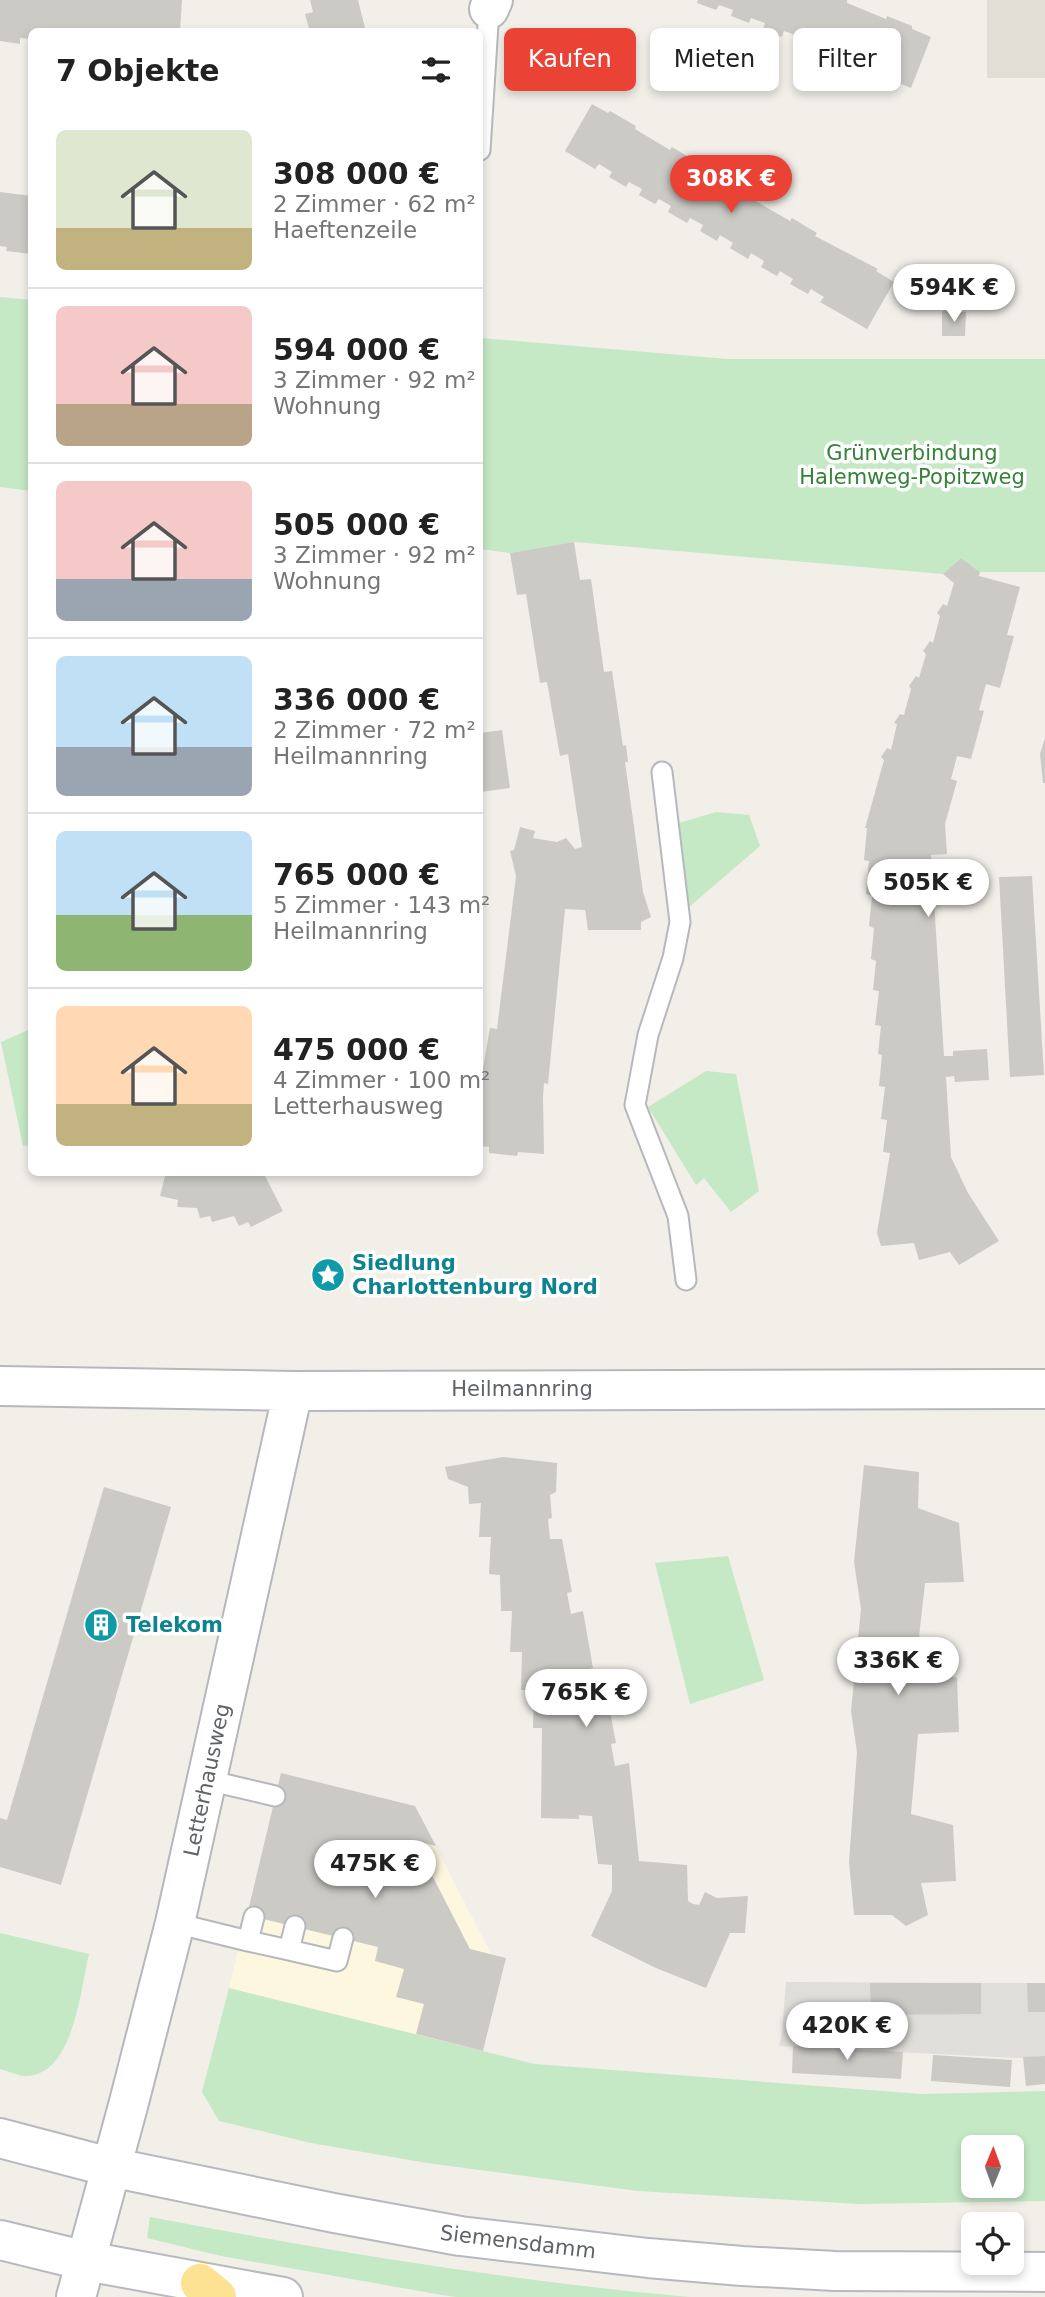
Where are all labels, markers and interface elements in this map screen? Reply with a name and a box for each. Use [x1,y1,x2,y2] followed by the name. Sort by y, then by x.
[504,28,636,91] chip: Kaufen
[650,28,779,91] chip: Mieten
[793,28,901,91] chip: Filter
[417,51,455,89] icon: filters
[56,53,220,88] text: 7 Objekte
[273,156,440,191] text: 308 000 €
[674,156,788,215] pin: 308K €
[112,158,196,242] icon: home
[686,165,776,191] text: 308K €
[273,191,476,217] text: 2 Zimmer · 62 m²
[273,217,417,243] text: Haeftenzeile
[897,264,1011,324] pin: 594K €
[909,274,999,300] text: 594K €
[273,332,440,367] text: 594 000 €
[112,334,196,418] icon: home
[273,367,476,393] text: 3 Zimmer · 92 m²
[273,393,381,419] text: Wohnung
[799,441,1025,489] park label: Grünverbindung Halemweg-Popitzweg
[273,507,440,542] text: 505 000 €
[112,509,196,593] icon: home
[273,542,476,568] text: 3 Zimmer · 92 m²
[273,568,381,594] text: Wohnung
[273,682,440,717] text: 336 000 €
[112,684,196,768] icon: home
[273,717,476,743] text: 2 Zimmer · 72 m²
[273,743,428,769] text: Heilmannring
[273,857,440,892] text: 765 000 €
[112,859,196,943] icon: home
[871,860,985,919] pin: 505K €
[883,869,973,895] text: 505K €
[273,892,490,918] text: 5 Zimmer · 143 m²
[273,918,428,944] text: Heilmannring
[273,1032,440,1067] text: 475 000 €
[112,1034,196,1118] icon: home
[273,1067,490,1093] text: 4 Zimmer · 100 m²
[273,1093,444,1119] text: Letterhausweg
[352,1251,598,1299] place label: Siedlung Charlottenburg Nord
[309,1256,347,1294] place icon: Siedlung Charlottenburg Nord
[451,1377,593,1401] street label: Heilmannring
[82,1606,120,1644] building icon: Telekom
[126,1613,223,1637] place label: Telekom
[841,1638,955,1697] pin: 336K €
[853,1647,943,1673] text: 336K €
[529,1670,643,1729] pin: 765K €
[541,1679,631,1705] text: 765K €
[179,1701,235,1859] street label: Letterhausweg
[318,1840,432,1900] pin: 475K €
[330,1850,420,1876] text: 475K €
[790,2002,904,2062] pin: 420K €
[802,2012,892,2038] text: 420K €
[961,2135,1024,2198] north arrow
[961,2135,1024,2275] map controls
[961,2212,1024,2275] button: locate
[439,2221,597,2263] street label: Siemensdamm

